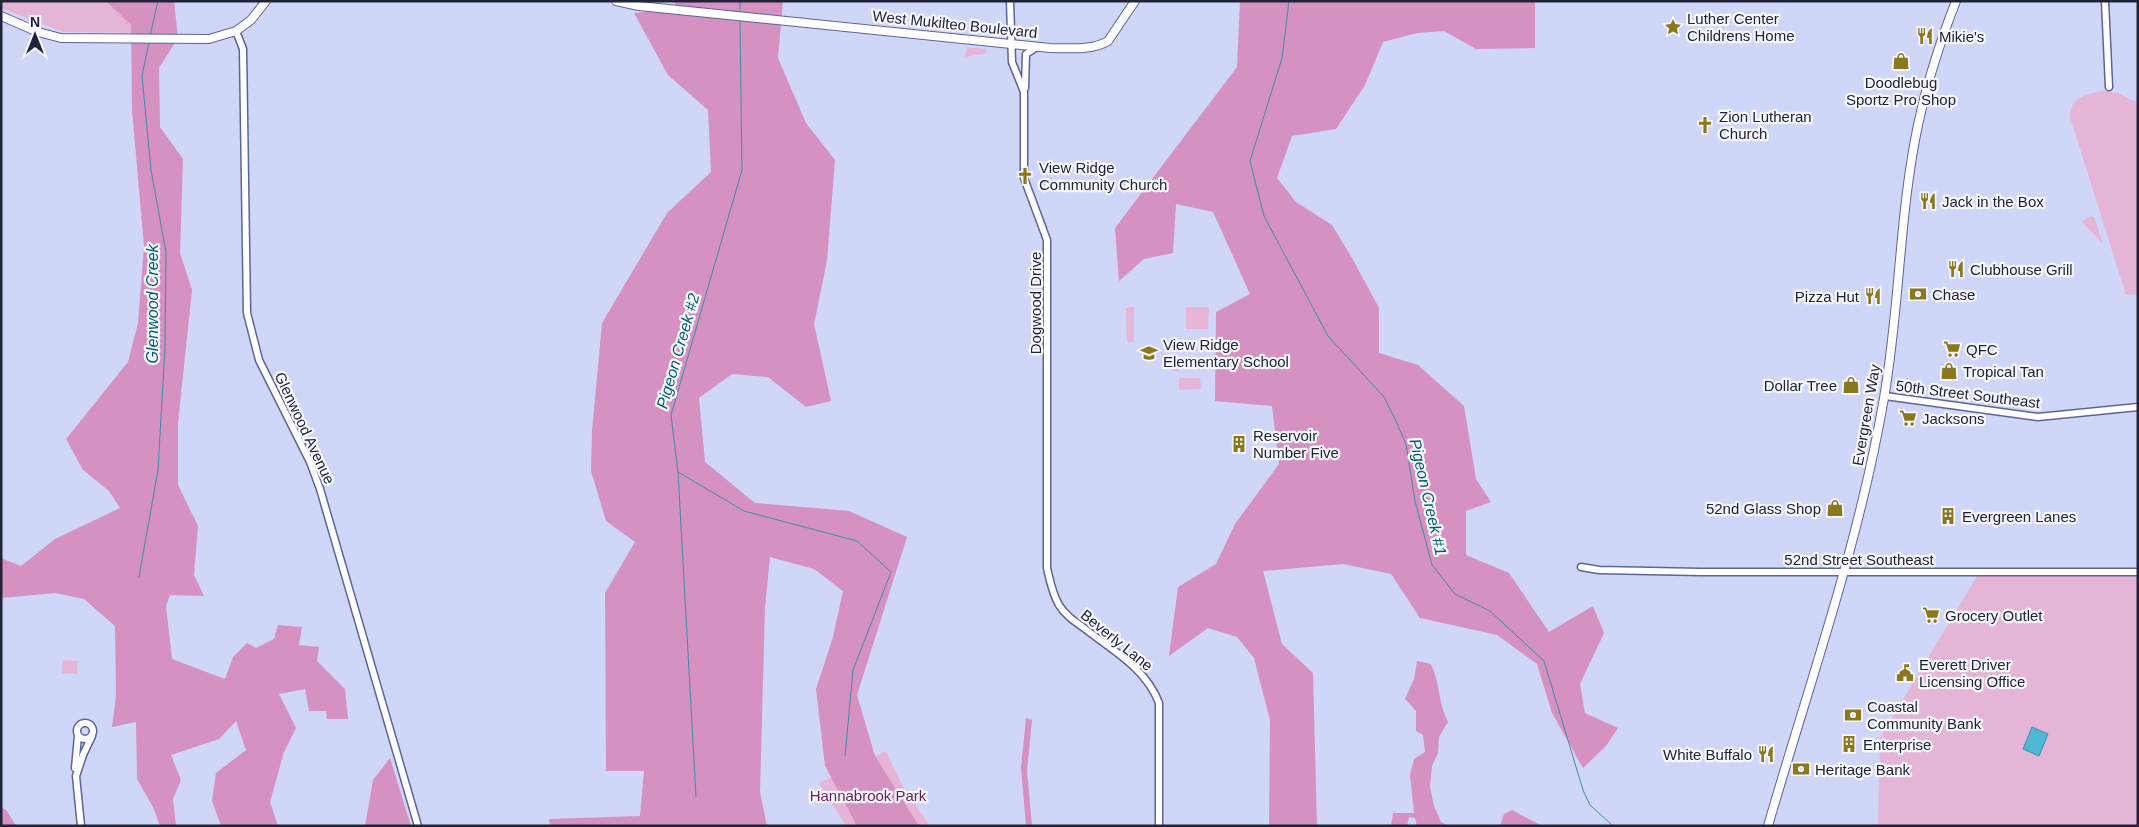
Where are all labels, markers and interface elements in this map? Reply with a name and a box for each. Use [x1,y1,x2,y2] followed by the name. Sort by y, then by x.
[872,7,1038,41] street label: West Mukilteo Boulevard
[10,10,60,60] north arrow
[1687,10,1795,44] place label: Luther Center Childrens Home
[30,14,40,30] text: N
[1663,17,1683,37] place icon: Luther Center Childrens Home
[1915,26,1935,46] restaurant icon: Mikie's
[1939,28,1984,45] place label: Mikie's
[1891,51,1911,71] shop icon: Doodlebug Sportz Pro Shop
[1846,74,1956,108] place label: Doodlebug Sportz Pro Shop
[1719,108,1812,142] place label: Zion Lutheran Church
[1695,115,1715,135] church icon: Zion Lutheran Church
[1039,159,1167,193] place label: View Ridge Community Church
[1015,166,1035,186] church icon: View Ridge Community Church
[1918,191,1938,211] restaurant icon: Jack in the Box
[1942,193,2044,210] place label: Jack in the Box
[144,243,161,364] water label: Glenwood Creek
[1027,252,1044,354] street label: Dogwood Drive
[1946,259,1966,279] restaurant icon: Clubhouse Grill
[1970,261,2073,278] place label: Clubhouse Grill
[1908,284,1928,304] bank icon: Chase
[1863,286,1883,306] restaurant icon: Pizza Hut
[1932,286,1975,303] place label: Chase
[1795,288,1860,305] place label: Pizza Hut
[653,291,703,411] water label: Pigeon Creek #2
[1163,336,1289,370] place label: View Ridge Elementary School
[1942,339,1962,359] supermarket icon: QFC
[1966,341,1998,358] place label: QFC
[1139,343,1159,363] school or university icon: View Ridge Elementary School
[1939,361,1959,381] shop icon: Tropical Tan
[1849,362,1883,467] street label: Evergreen Way
[1963,363,2044,380] place label: Tropical Tan
[272,369,338,487] street label: Glenwood Avenue
[1841,375,1861,395] shop icon: Dollar Tree
[1764,377,1837,394] place label: Dollar Tree
[1895,377,2042,411] street label: 50th Street Southeast
[1898,408,1918,428] supermarket icon: Jacksons
[1922,410,1985,427] place label: Jacksons
[1253,427,1339,461] place label: Reservoir Number Five
[1229,434,1249,454] building icon: Reservoir Number Five
[1406,437,1450,557] water label: Pigeon Creek #1
[1825,498,1845,518] shop icon: 52nd Glass Shop
[1706,500,1821,517] place label: 52nd Glass Shop
[1938,506,1958,526] building icon: Evergreen Lanes
[1962,508,2076,525] place label: Evergreen Lanes
[1784,551,1934,568] street label: 52nd Street Southeast
[1921,605,1941,625] supermarket icon: Grocery Outlet
[1078,606,1156,674] street label: Beverly Lane
[1945,607,2043,624] place label: Grocery Outlet
[1919,656,2025,690] place label: Everett Driver Licensing Office
[1895,663,1915,683] public building icon: Everett Driver Licensing Office
[1867,698,1982,732] place label: Coastal Community Bank
[1843,705,1863,725] bank icon: Coastal Community Bank
[1839,734,1859,754] building icon: Enterprise
[1863,736,1931,753] place label: Enterprise
[1756,744,1776,764] restaurant icon: White Buffalo
[1663,746,1752,763] place label: White Buffalo
[1791,759,1811,779] bank icon: Heritage Bank
[1815,761,1911,778] place label: Heritage Bank
[810,787,927,804] park label: Hannabrook Park

